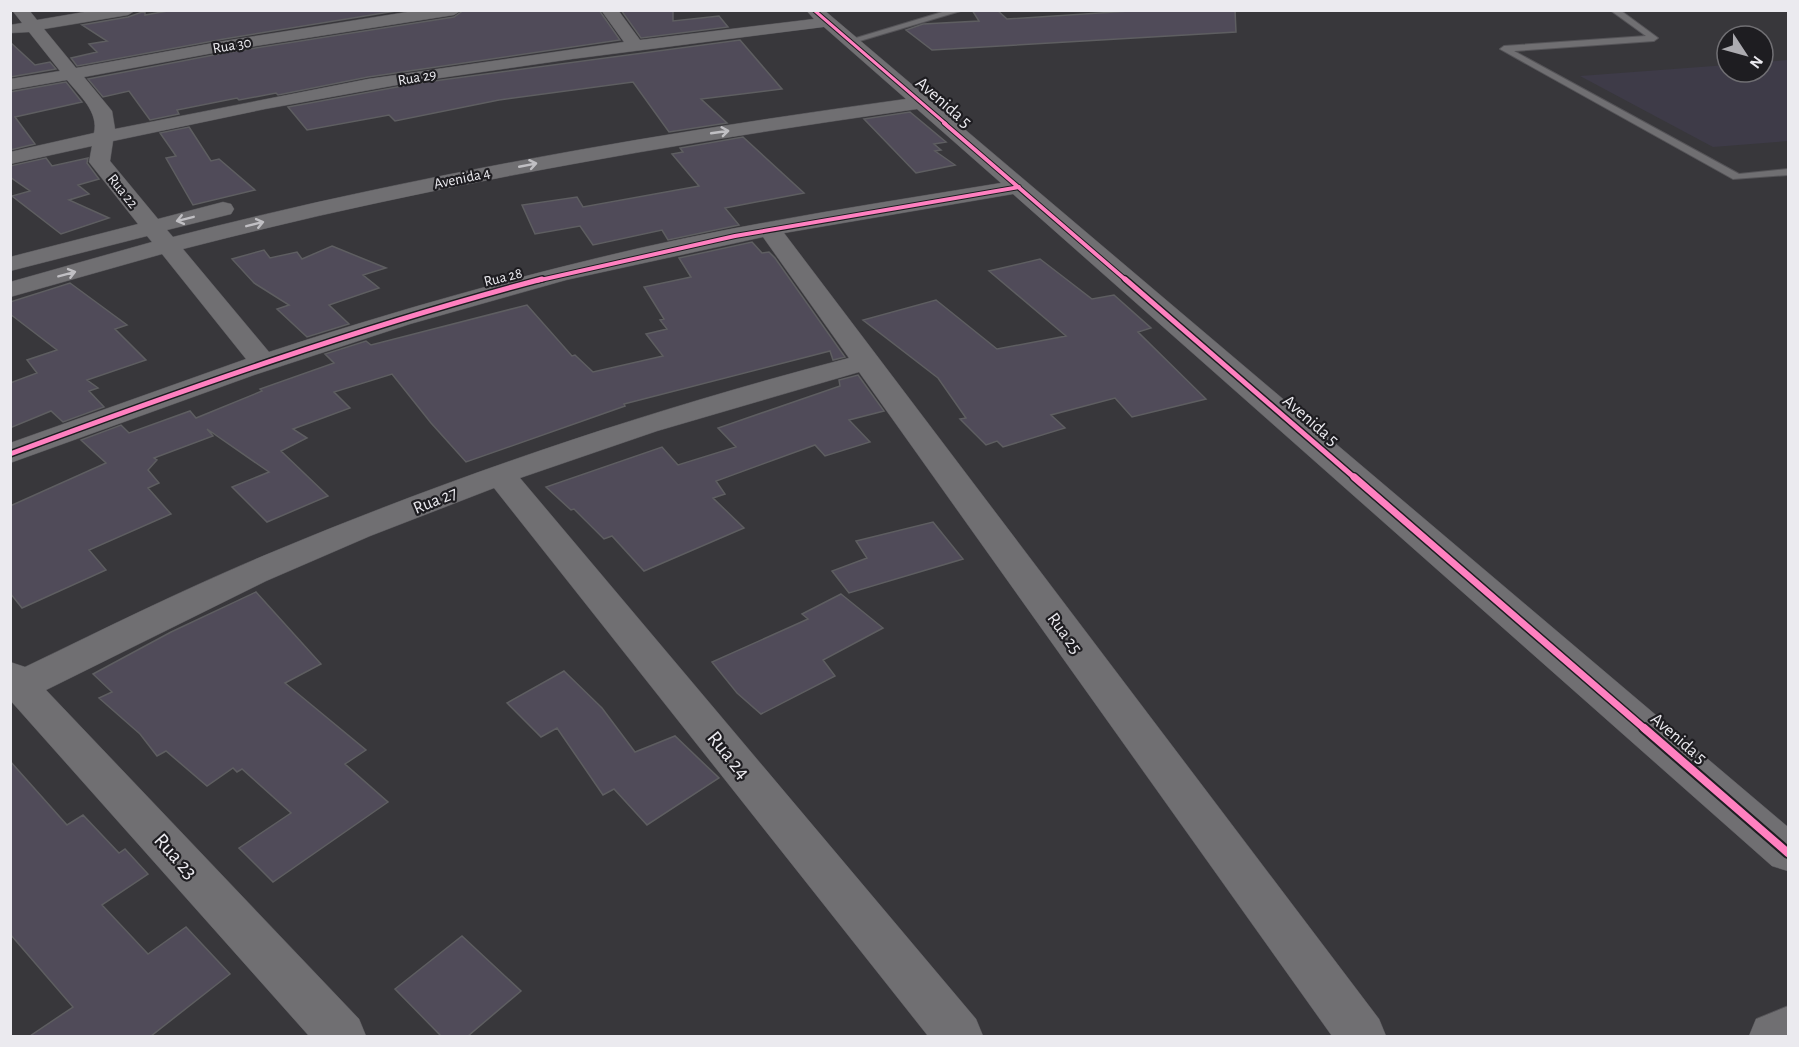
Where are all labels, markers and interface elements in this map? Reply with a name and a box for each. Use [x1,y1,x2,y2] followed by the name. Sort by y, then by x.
[1715,24,1775,84] north arrow
[211,35,253,56] street label: Rua 30
[1747,53,1766,71] text: N
[397,67,438,88] street label: Rua 29
[912,74,975,132] street label: Avenida 5
[710,127,729,138] one-way arrow
[518,159,537,170] one-way arrow
[433,165,492,192] street label: Avenida 4
[105,172,141,211] street label: Rua 22
[176,213,195,225] one-way arrow
[246,218,265,230] one-way arrow
[482,265,524,289] street label: Rua 28
[57,268,76,279] one-way arrow
[1279,392,1342,450] street label: Avenida 5
[411,484,460,518] street label: Rua 27
[1043,610,1085,657] street label: Rua 25
[1647,710,1710,768] street label: Avenida 5
[703,727,754,783] street label: Rua 24
[150,829,201,883] street label: Rua 23

